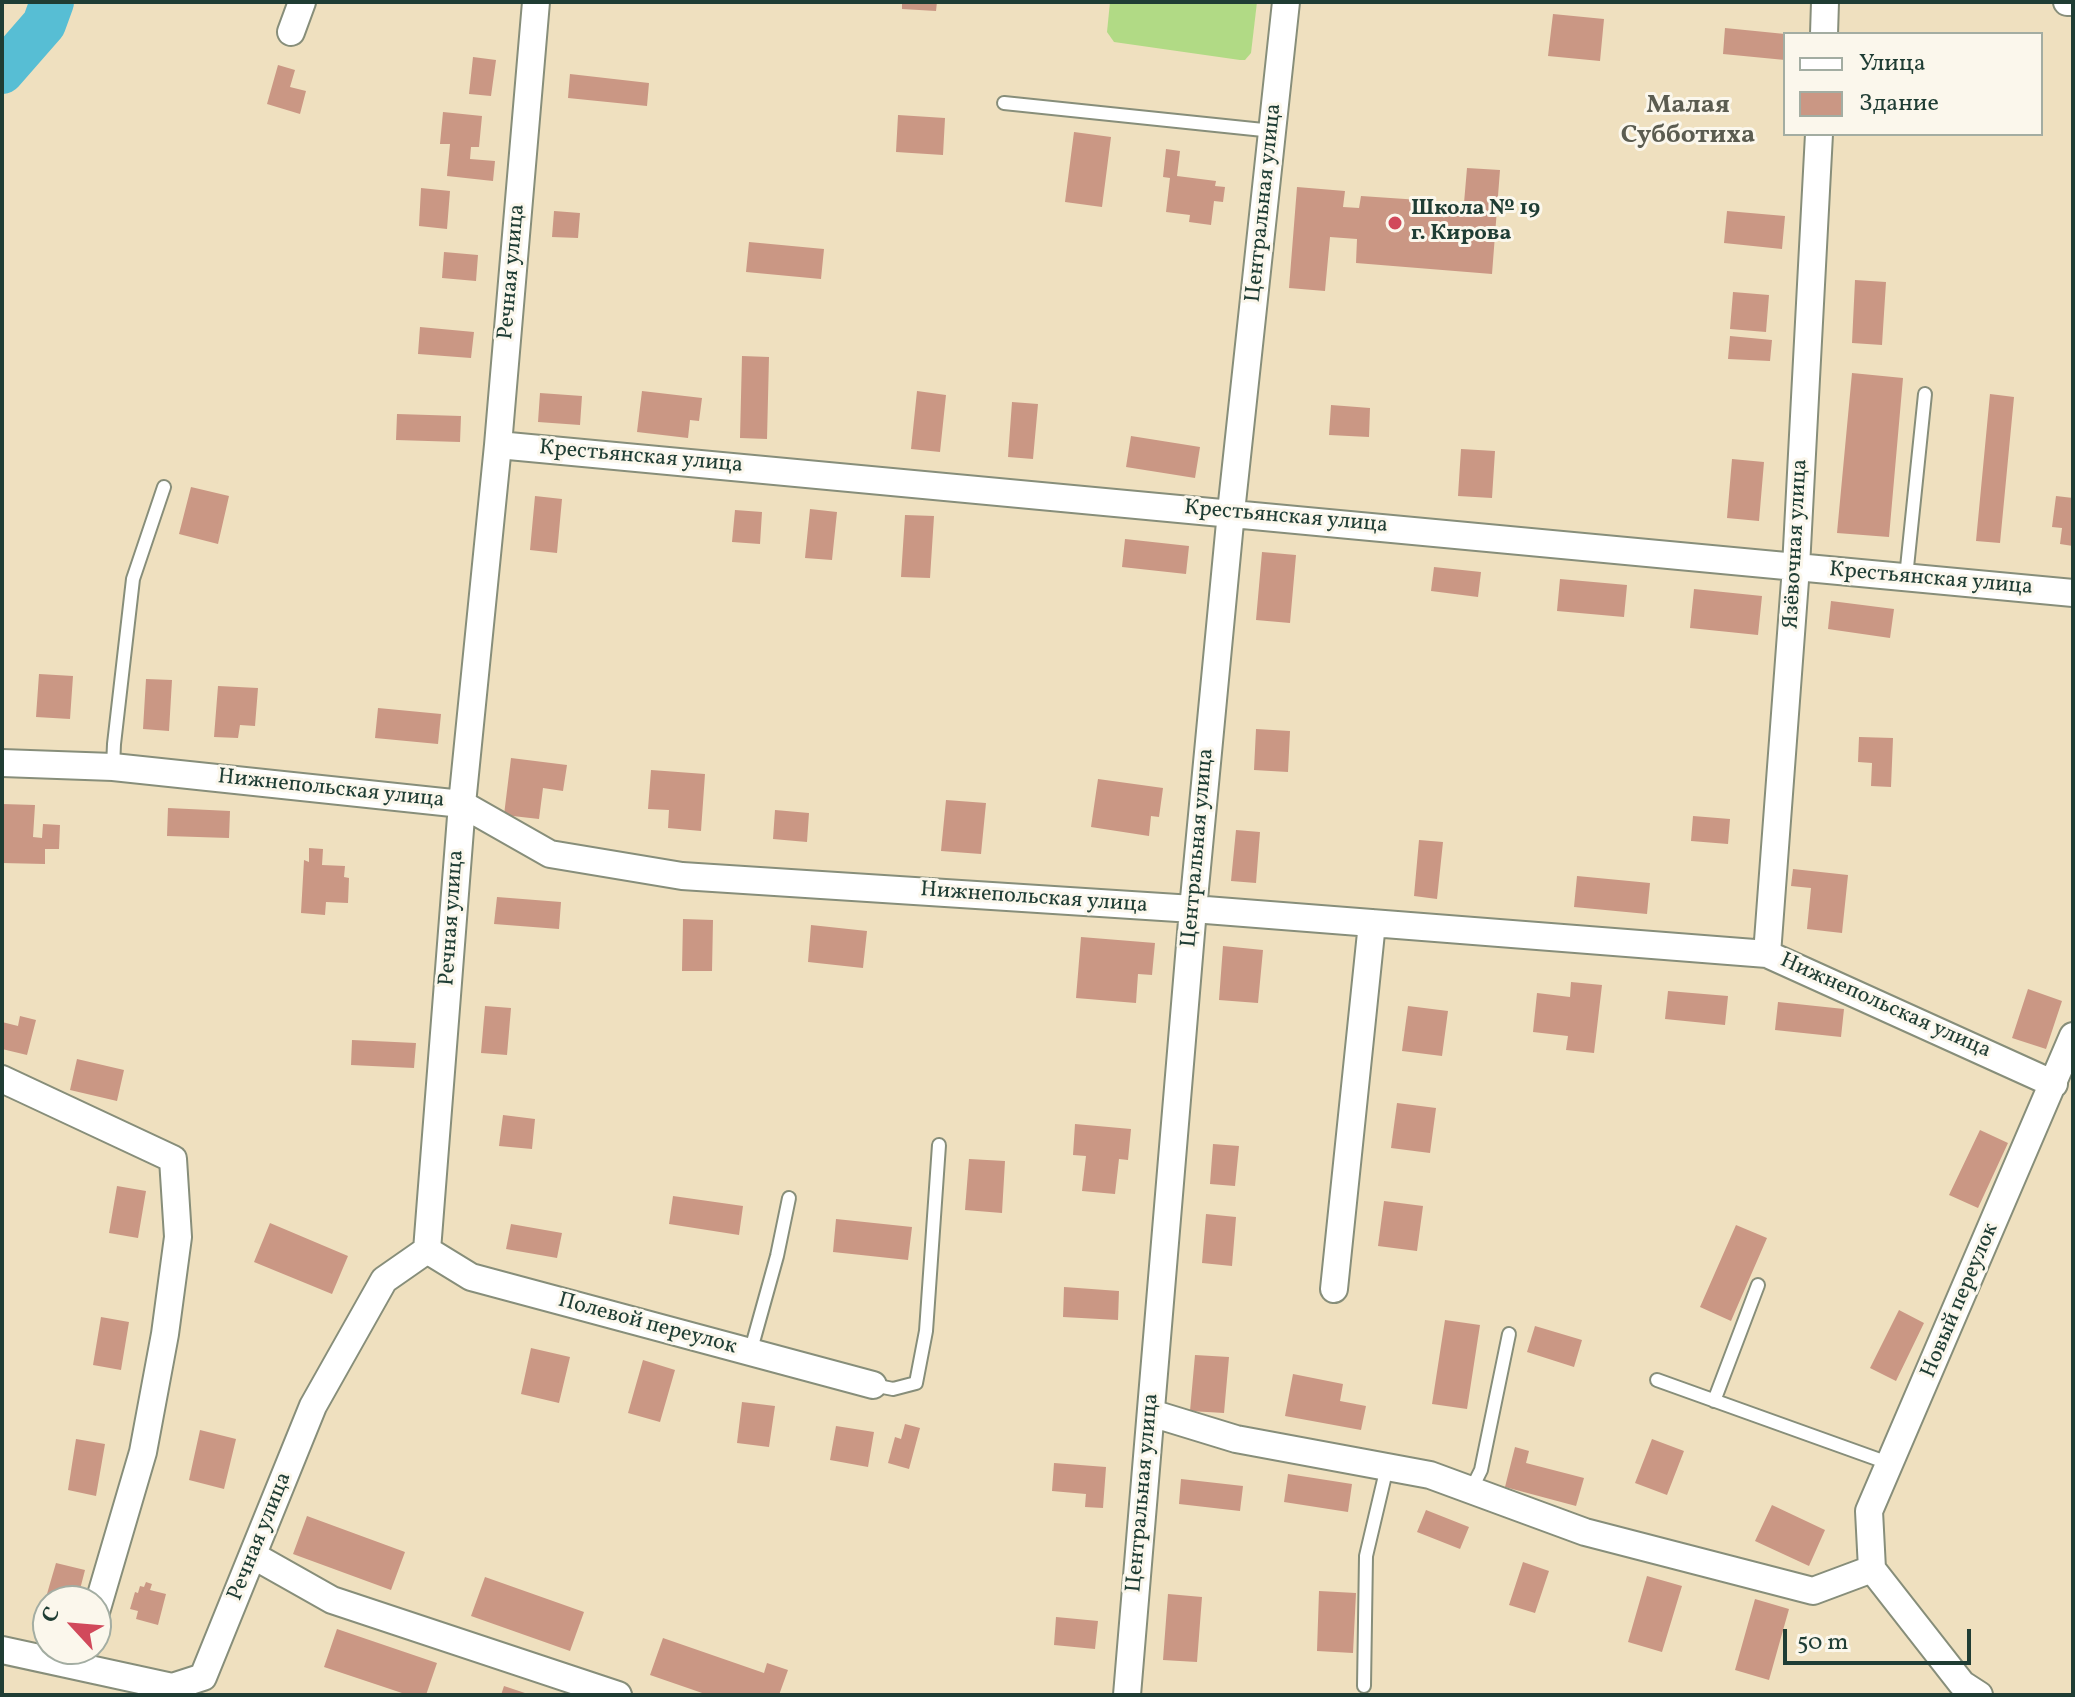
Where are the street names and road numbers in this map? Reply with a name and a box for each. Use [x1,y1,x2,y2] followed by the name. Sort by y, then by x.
[1241,102,1289,304] street label: Центральная улица
[494,203,532,341] street label: Речная улица
[538,436,744,480] street label: Крестьянская улица
[1779,458,1815,630] street label: Язёвочная улица
[1183,496,1389,540] street label: Крестьянская улица
[1828,558,2034,602] street label: Крестьянская улица
[1177,747,1221,949] street label: Центральная улица
[216,765,446,815] street label: Нижнепольская улица
[435,849,471,987] street label: Речная улица
[919,878,1149,920] street label: Нижнепольская улица
[1775,949,1995,1065] street label: Нижнепольская улица
[1917,1220,2005,1382] street label: Новый переулок
[555,1288,739,1362] street label: Полевой переулок
[1122,1392,1166,1594] street label: Центральная улица
[223,1469,299,1605] street label: Речная улица

